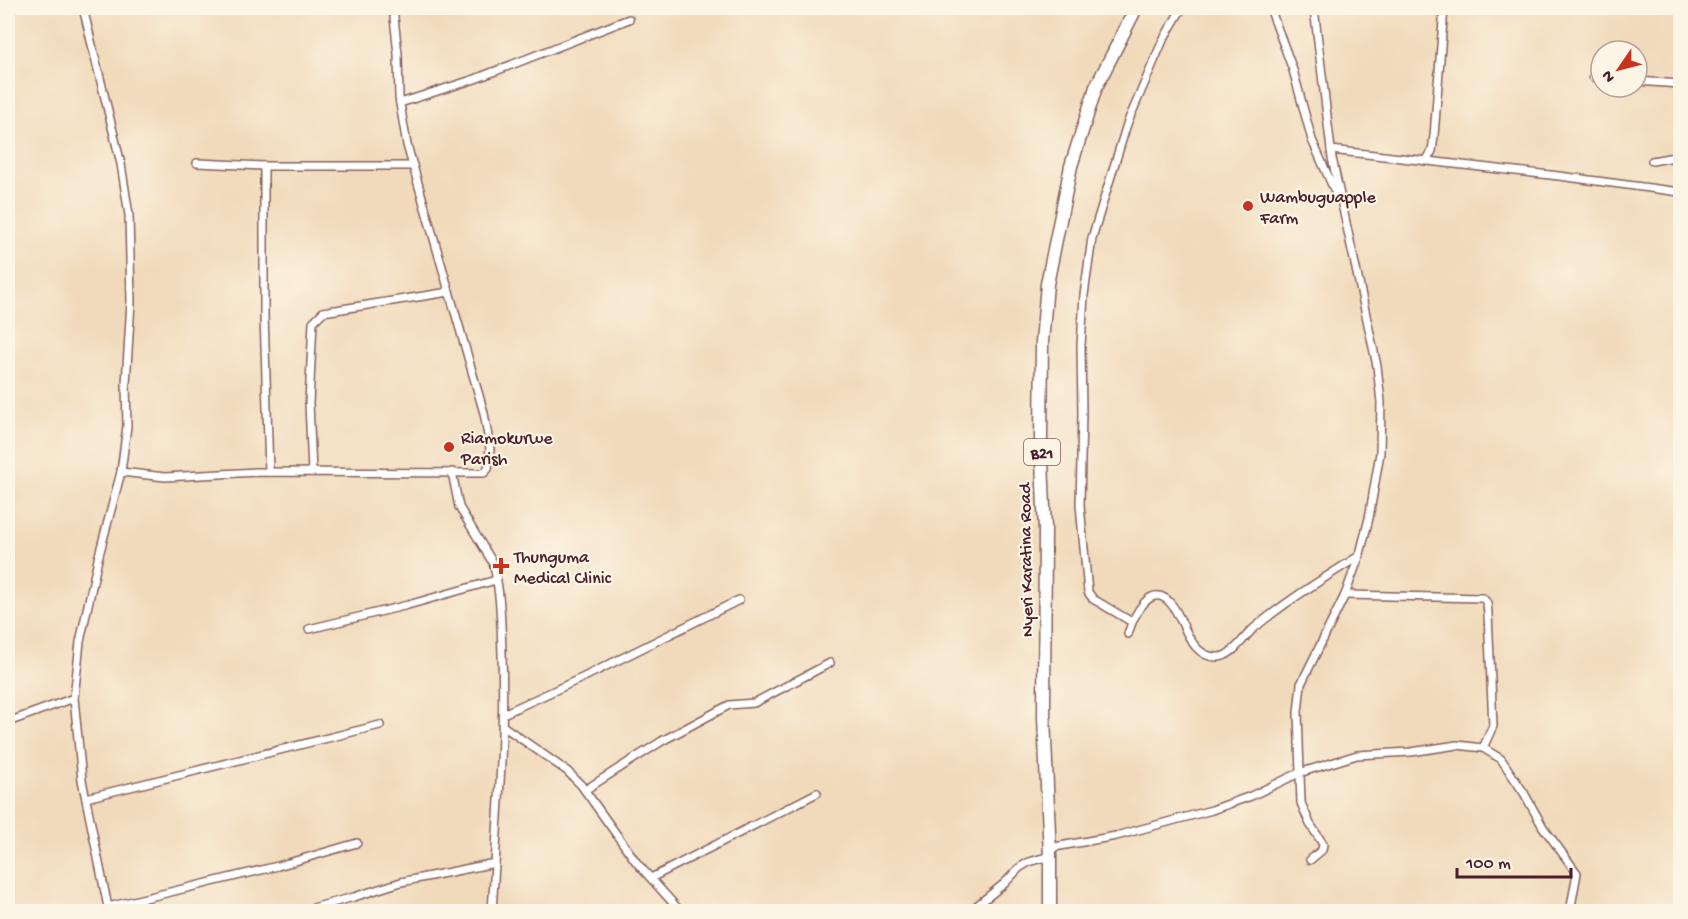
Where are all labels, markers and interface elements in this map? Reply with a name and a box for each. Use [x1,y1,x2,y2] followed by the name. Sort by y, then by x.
[1589,39,1649,99] north arrow
[1598,65,1620,85] text: N
[1259,188,1376,230] place label: Wambuguapple Farm
[1241,199,1255,213] marker: Wambuguapple Farm
[460,429,553,471] place label: Riamokurwe Parish
[1024,439,1060,465] road number: B21
[442,440,456,454] marker: Riamokurwe Parish
[1016,481,1039,637] street label: Nyeri Karatina Road
[513,548,612,590] place label: Thunguma Medical Clinic
[492,557,510,575] marker: Thunguma Medical Clinic
[1457,841,1571,879] scale bar
[1465,854,1511,875] text: 100 m

